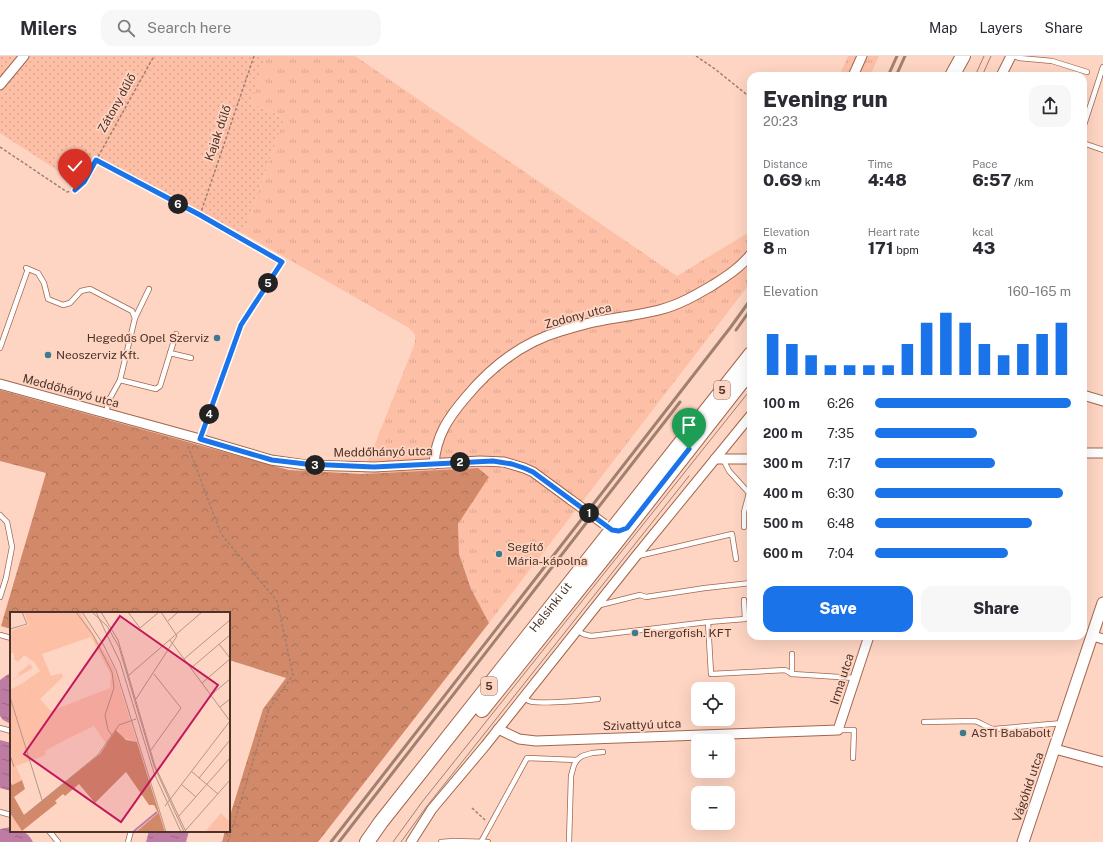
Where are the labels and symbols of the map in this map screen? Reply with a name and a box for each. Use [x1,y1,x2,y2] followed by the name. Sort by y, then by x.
[95,71,139,135] street label: Zátony dűlő
[202,103,234,163] street label: Kajak dűlő
[58,149,92,190] pin
[168,194,188,214] pin: 6
[258,273,278,293] pin: 5
[543,300,613,332] street label: Zodony utca
[87,331,209,345] place label: Hegedűs Opel Szerviz
[212,333,222,343] marker: Hegedűs Opel Szerviz
[56,348,139,362] place label: Neoszerviz Kft.
[43,350,53,360] marker: Neoszerviz Kft.
[21,371,121,411] street label: Meddőhányó utca
[714,381,730,399] road number: 5
[199,404,219,424] pin: 4
[672,408,706,449] pin
[333,444,433,460] street label: Meddőhányó utca
[450,452,470,472] pin: 2
[305,455,325,475] pin: 3
[579,503,599,523] pin: 1
[507,540,587,568] place label: Segítő Mária-kápolna
[494,549,504,559] marker: Segítő Mária-kápolna
[527,579,575,635] street label: Helsinki út
[10,612,230,832] inset map
[643,626,731,640] place label: Energofish. KFT
[630,628,640,638] marker: Energofish. KFT
[827,652,857,706] street label: Irma utca
[481,677,497,695] road number: 5
[602,717,682,733] street label: Szivattyú utca
[971,726,1051,740] place label: ASTI Bababolt
[958,728,968,738] marker: ASTI Bababolt
[1010,750,1046,824] street label: Vágóhíd utca

